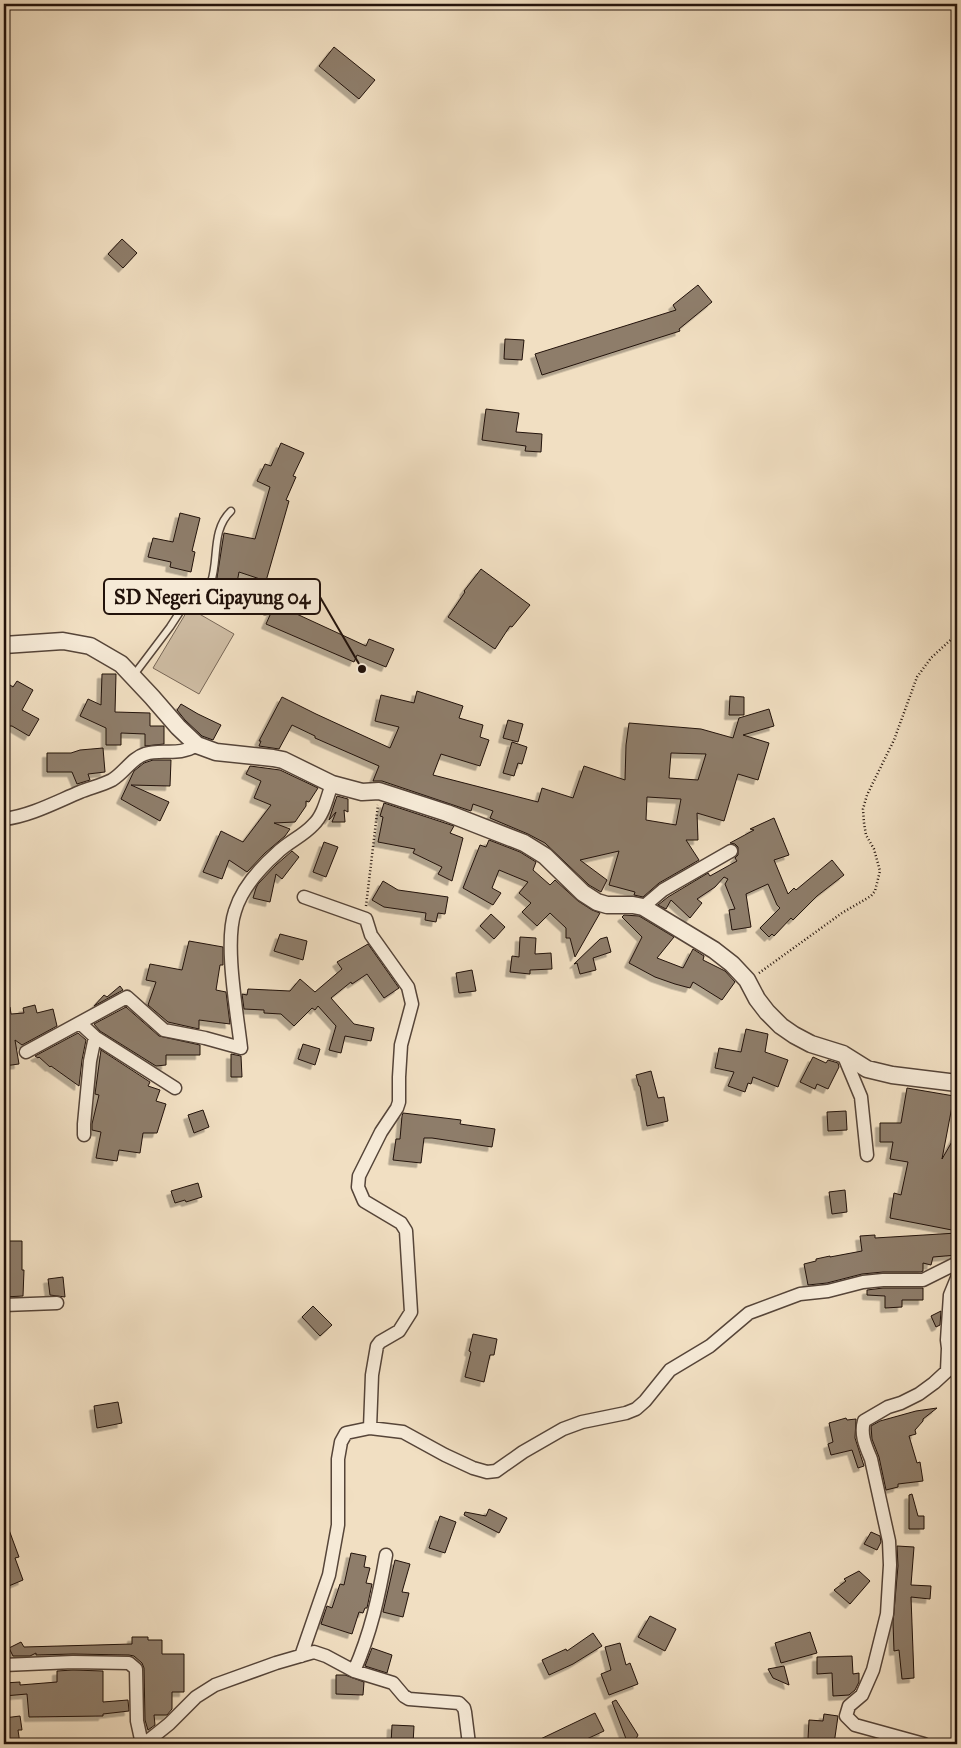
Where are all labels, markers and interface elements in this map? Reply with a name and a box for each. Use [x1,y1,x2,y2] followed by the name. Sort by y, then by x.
[104,579,320,614] callout: SD Negeri Cipayung 04
[114,585,311,610] text: SD Negeri Cipayung 04

